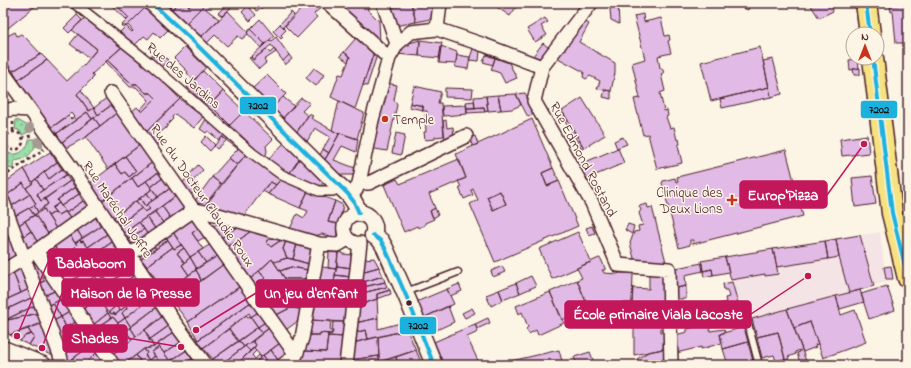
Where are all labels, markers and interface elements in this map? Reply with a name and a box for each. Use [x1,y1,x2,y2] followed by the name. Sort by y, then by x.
[845,26,885,66] north arrow
[861,29,869,45] text: N
[141,38,225,115] street label: Rue des Jardins
[239,96,277,115] line badge: 7202
[248,98,269,114] text: 7202
[543,99,622,221] street label: Rue Edmond Rostand
[860,100,898,119] line badge: 7202
[869,102,890,118] text: 7202
[393,110,435,131] place label: Temple
[380,114,390,124] marker: Temple
[144,120,259,272] street label: Rue du Docteur Claudie Roux
[77,157,157,263] street label: Rue Maréchal Joffre
[740,181,827,208] callout: Europ'Pizza
[656,183,723,220] place label: Clinique des Deux Lions
[748,185,818,207] text: Europ'Pizza
[726,194,738,206] marker: Clinique des Deux Lions
[48,249,134,276] callout: Badaboom
[55,253,126,275] text: Badaboom
[62,279,199,306] callout: Maison de la Presse
[256,280,366,307] callout: Un jeu d'enfant
[71,283,193,305] text: Maison de la Presse
[264,283,359,305] text: Un jeu d'enfant
[404,298,414,308] unlabelled marker
[565,301,751,328] callout: École primaire Viala Lacoste
[573,304,744,326] text: École primaire Viala Lacoste
[399,316,437,335] line badge: 7202
[408,318,429,334] text: 7202
[63,325,127,352] callout: Shades
[71,328,119,350] text: Shades

